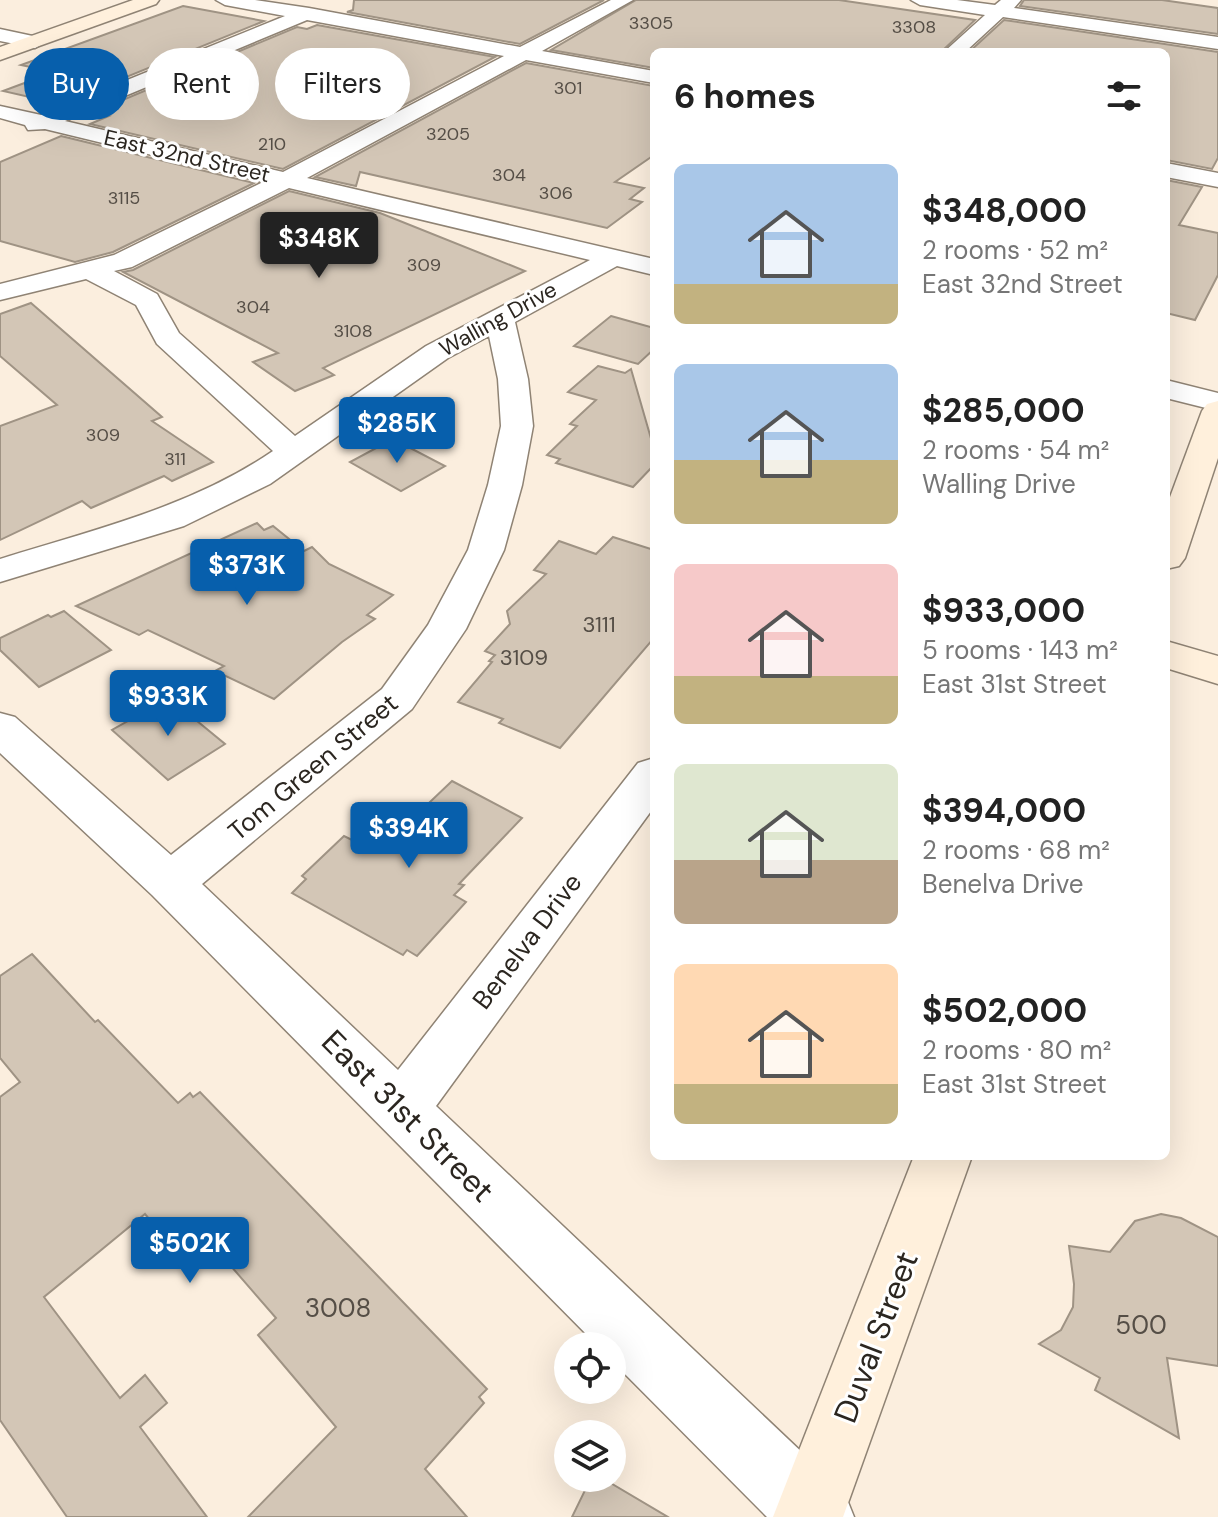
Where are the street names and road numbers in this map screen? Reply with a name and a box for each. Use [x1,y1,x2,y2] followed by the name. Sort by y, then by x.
[101,123,273,189] street label: East 32nd Street
[434,275,562,363] street label: Walling Drive
[221,686,405,848] street label: Tom Green Street
[465,866,589,1016] street label: Benelva Drive
[313,1021,503,1211] street label: East 31st Street
[824,1245,928,1429] street label: Duval Street

